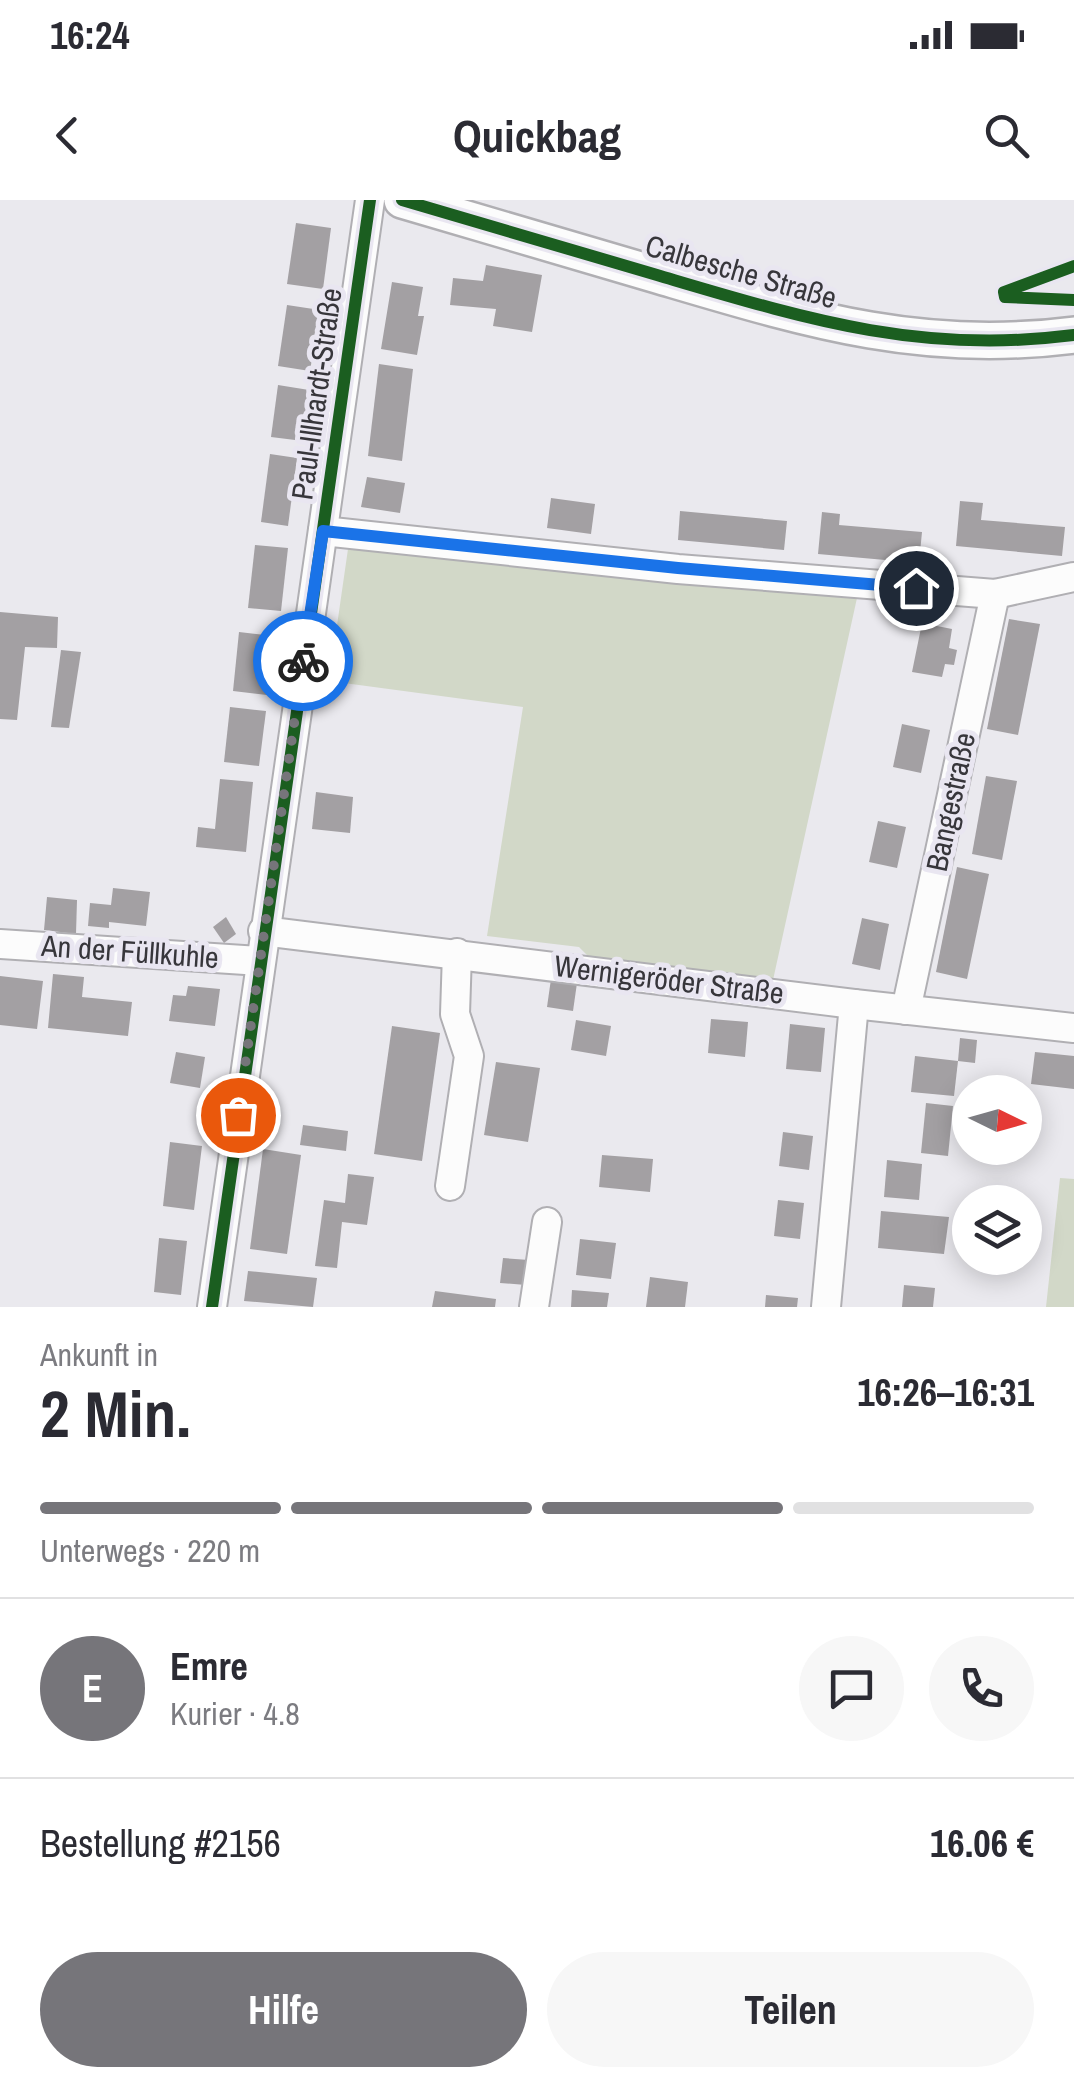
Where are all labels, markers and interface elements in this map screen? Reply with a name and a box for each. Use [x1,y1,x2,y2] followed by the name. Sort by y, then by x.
[50,10,130,61] text: 16:24
[453,105,621,166] text: Quickbag
[40,108,95,163] icon: back
[979,108,1034,163] icon: search
[641,225,841,317] street label: Calbesche Straße
[281,285,351,502] street label: Paul-Illhardt-Straße
[874,546,959,631] pin
[889,561,944,616] icon: home
[253,611,353,711] courier
[276,634,331,689] icon: bike
[916,729,984,875] street label: Bangestraße
[39,925,220,977] street label: An der Füllkuhle
[552,945,786,1013] street label: Wernigeröder Straße
[196,1073,281,1158] pin
[952,1075,1042,1165] north arrow
[952,1075,1042,1275] map controls
[211,1088,266,1143] icon: bag
[952,1185,1042,1275] button: layers
[40,1333,158,1376] text: Ankunft in
[857,1367,1034,1418] text: 16:26–16:31
[40,1370,191,1457] text: 2 Min.
[40,1529,260,1572] text: Unterwegs · 220 m
[799,1636,904,1741] button: chat
[929,1636,1034,1741] button: phone
[170,1641,248,1692] text: Emre
[82,1663,103,1714] text: E
[170,1692,300,1735] text: Kurier · 4.8
[40,1818,281,1869] text: Bestellung #2156
[930,1818,1034,1869] text: 16.06 €
[40,1952,527,2067] button: Hilfe
[547,1952,1034,2067] button: Teilen

